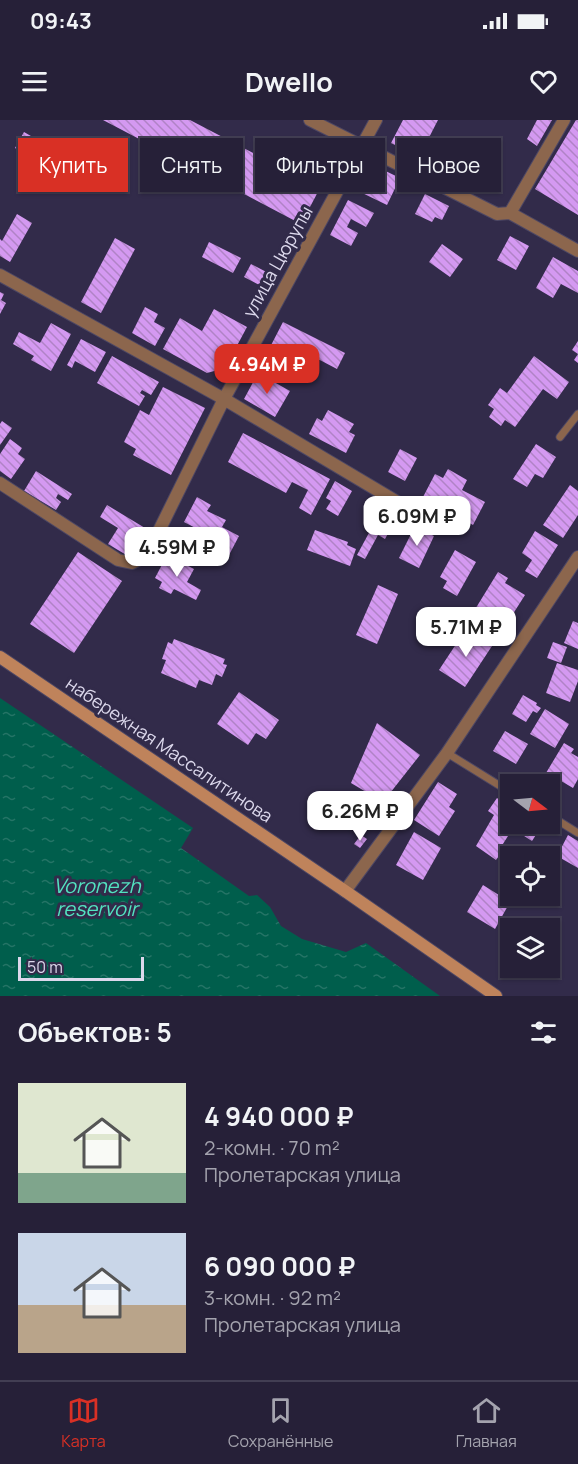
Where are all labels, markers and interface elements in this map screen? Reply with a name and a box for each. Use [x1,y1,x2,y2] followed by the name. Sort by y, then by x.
[30,6,92,36] text: 09:43
[245,63,333,100] text: Dwello
[18,65,51,98] icon: menu
[527,65,560,98] icon: heart
[18,138,128,192] chip: Купить
[140,138,243,192] chip: Снять
[255,138,385,192] chip: Фильтры
[397,138,501,192] chip: Новое
[237,202,318,321] street label: улица Цюрупы
[212,344,322,395] pin: 4.94M ₽
[228,350,306,377] text: 4.94M ₽
[362,496,472,547] pin: 6.09M ₽
[378,502,456,529] text: 6.09M ₽
[122,527,232,578] pin: 4.59M ₽
[139,533,215,560] text: 4.59M ₽
[411,607,521,658] pin: 5.71M ₽
[430,613,502,640] text: 5.71M ₽
[61,671,278,828] street label: набережная Массалитинова
[500,774,560,834] north arrow
[500,774,560,978] map controls
[305,791,415,842] pin: 6.26M ₽
[321,797,399,824] text: 6.26M ₽
[500,846,560,906] button: locate
[53,872,142,922] water label: Voronezh reservoir
[500,918,560,978] button: layers
[18,954,144,982] scale bar
[27,956,63,978] text: 50 m
[18,1014,172,1050] text: Объектов: 5
[527,1016,560,1049] icon: filters
[204,1098,354,1134] text: 4 940 000 ₽
[66,1107,138,1179] icon: home
[204,1134,340,1161] text: 2-комн. · 70 m²
[204,1161,401,1188] text: Пролетарская улица
[204,1248,355,1284] text: 6 090 000 ₽
[66,1257,138,1329] icon: home
[204,1284,341,1311] text: 3-комн. · 92 m²
[204,1311,401,1338] text: Пролетарская улица
[61,1394,106,1452] tab: Карта
[228,1394,333,1452] tab: Сохранённые
[456,1394,517,1452] tab: Главная

